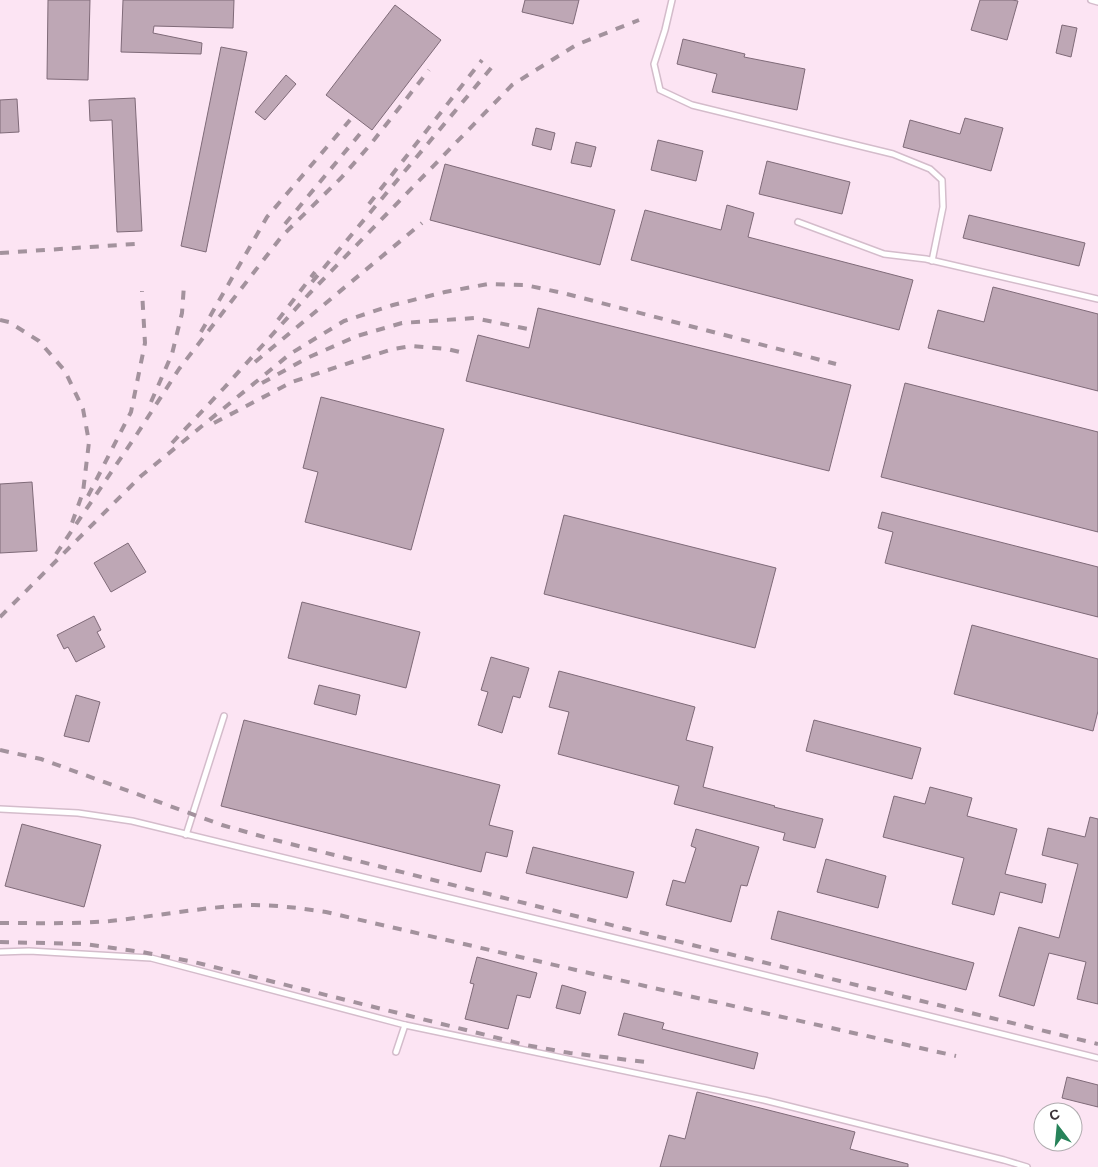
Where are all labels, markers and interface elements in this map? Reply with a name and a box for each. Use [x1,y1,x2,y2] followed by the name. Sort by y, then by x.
[1033,1102,1083,1152] north arrow
[1047,1104,1061,1124] text: С

